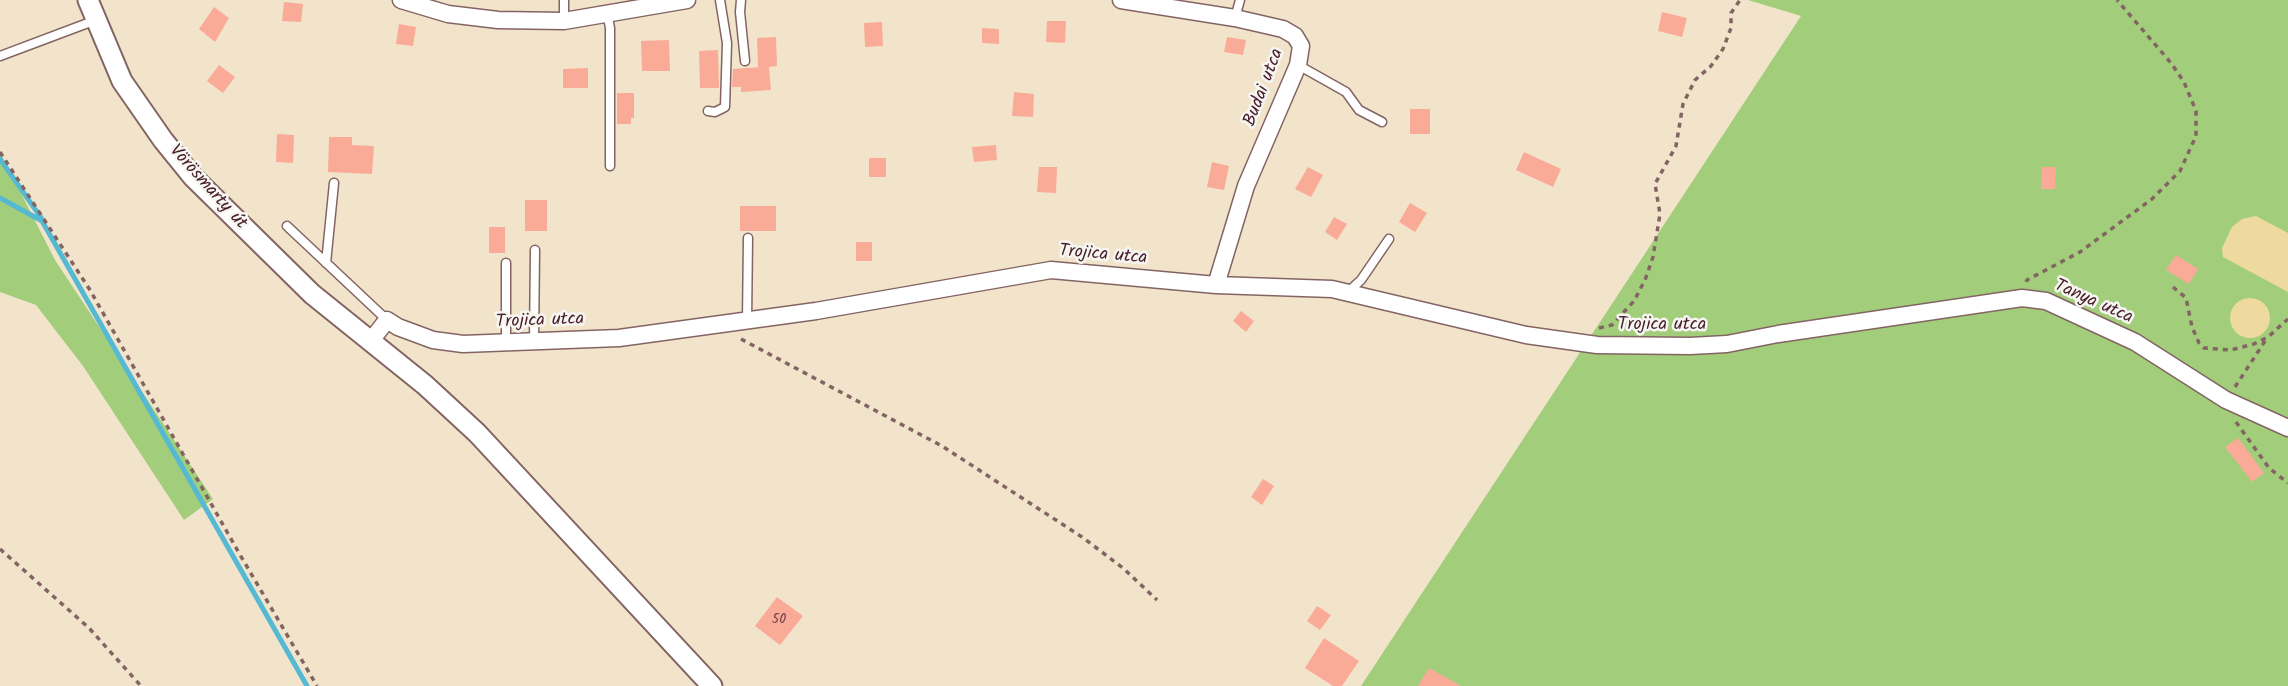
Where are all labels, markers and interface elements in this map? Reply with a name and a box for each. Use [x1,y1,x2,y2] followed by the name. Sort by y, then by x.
[1240,46,1290,130] street label: Budai utca
[163,141,251,235] street label: Vörösmarty út
[1058,241,1148,271] street label: Trojica utca
[2050,276,2136,330] street label: Tanya utca
[495,310,585,334] street label: Trojica utca
[1618,315,1706,337] street label: Trojica utca
[772,613,786,629] house number: 50

